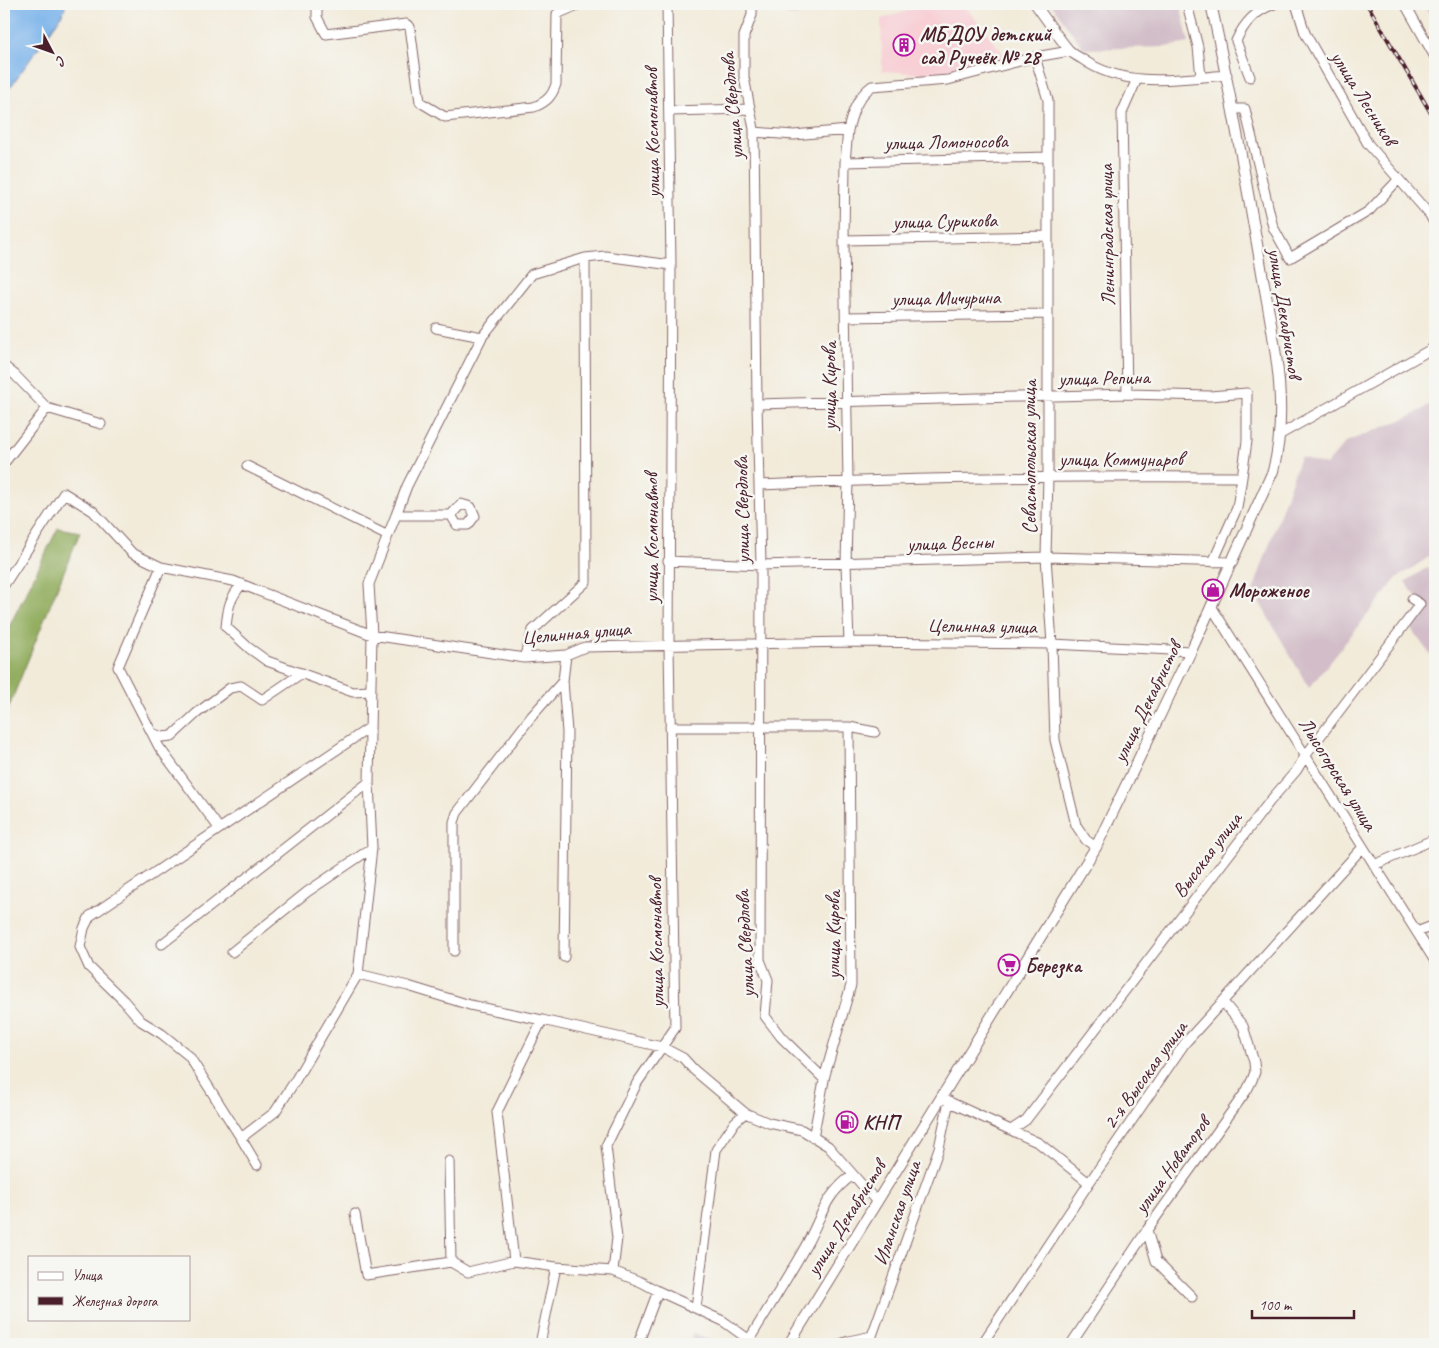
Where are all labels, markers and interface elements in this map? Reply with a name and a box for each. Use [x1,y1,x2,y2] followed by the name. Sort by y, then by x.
[920,22,1053,71] place label: МБДОУ детский сад Ручеёк № 28
[28,28,78,78] north arrow
[892,33,916,57] building icon: МБДОУ детский сад Ручеёк № 28
[1325,45,1405,153] street label: улица Лесников
[715,50,749,161] street label: улица Свердлова
[51,52,70,70] text: С
[638,65,666,199] street label: улица Космонавтов
[883,128,1010,156] street label: улица Ломоносова
[1093,162,1121,306] street label: Ленинградская улица
[892,208,999,234] street label: улица Сурикова
[1262,245,1308,383] street label: улица Декабристов
[890,285,1002,311] street label: улица Мичурина
[817,340,842,431] street label: улица Кирова
[1057,365,1152,391] street label: улица Репина
[1017,378,1042,534] street label: Севастопольская улица
[1058,447,1188,472] street label: улица Коммунаров
[729,454,755,565] street label: улица Свердлова
[639,470,664,604] street label: улица Космонавтов
[905,529,995,557] street label: улица Весны
[1201,578,1225,602] shop icon: Мороженое
[1229,578,1310,603] place label: Мороженое
[927,613,1038,639] street label: Целинная улица
[520,616,633,650] street label: Целинная улица
[1107,635,1188,767] street label: улица Декабристов
[1293,713,1383,836] street label: Лысогорская улица
[1167,806,1248,903] street label: Высокая улица
[642,875,670,1009] street label: улица Космонавтов
[730,888,760,999] street label: улица Свердлова
[821,889,846,980] street label: улица Кирова
[997,953,1021,977] supermarket icon: Березка
[1025,953,1083,979] place label: Березка
[1097,1014,1194,1134] street label: 2-я Высокая улица
[1128,1109,1218,1219] street label: улица Новаторов
[835,1110,859,1134] fuel station icon: КНП
[863,1110,903,1135] place label: КНП
[800,1153,893,1281] street label: улица Декабристов
[867,1156,927,1268] street label: Иланская улица
[28,1256,190,1320] legend
[72,1266,103,1285] text: Улица
[1252,1288,1354,1320] scale bar
[72,1292,159,1311] text: Железная дорога
[1259,1296,1293,1315] text: 100 m

